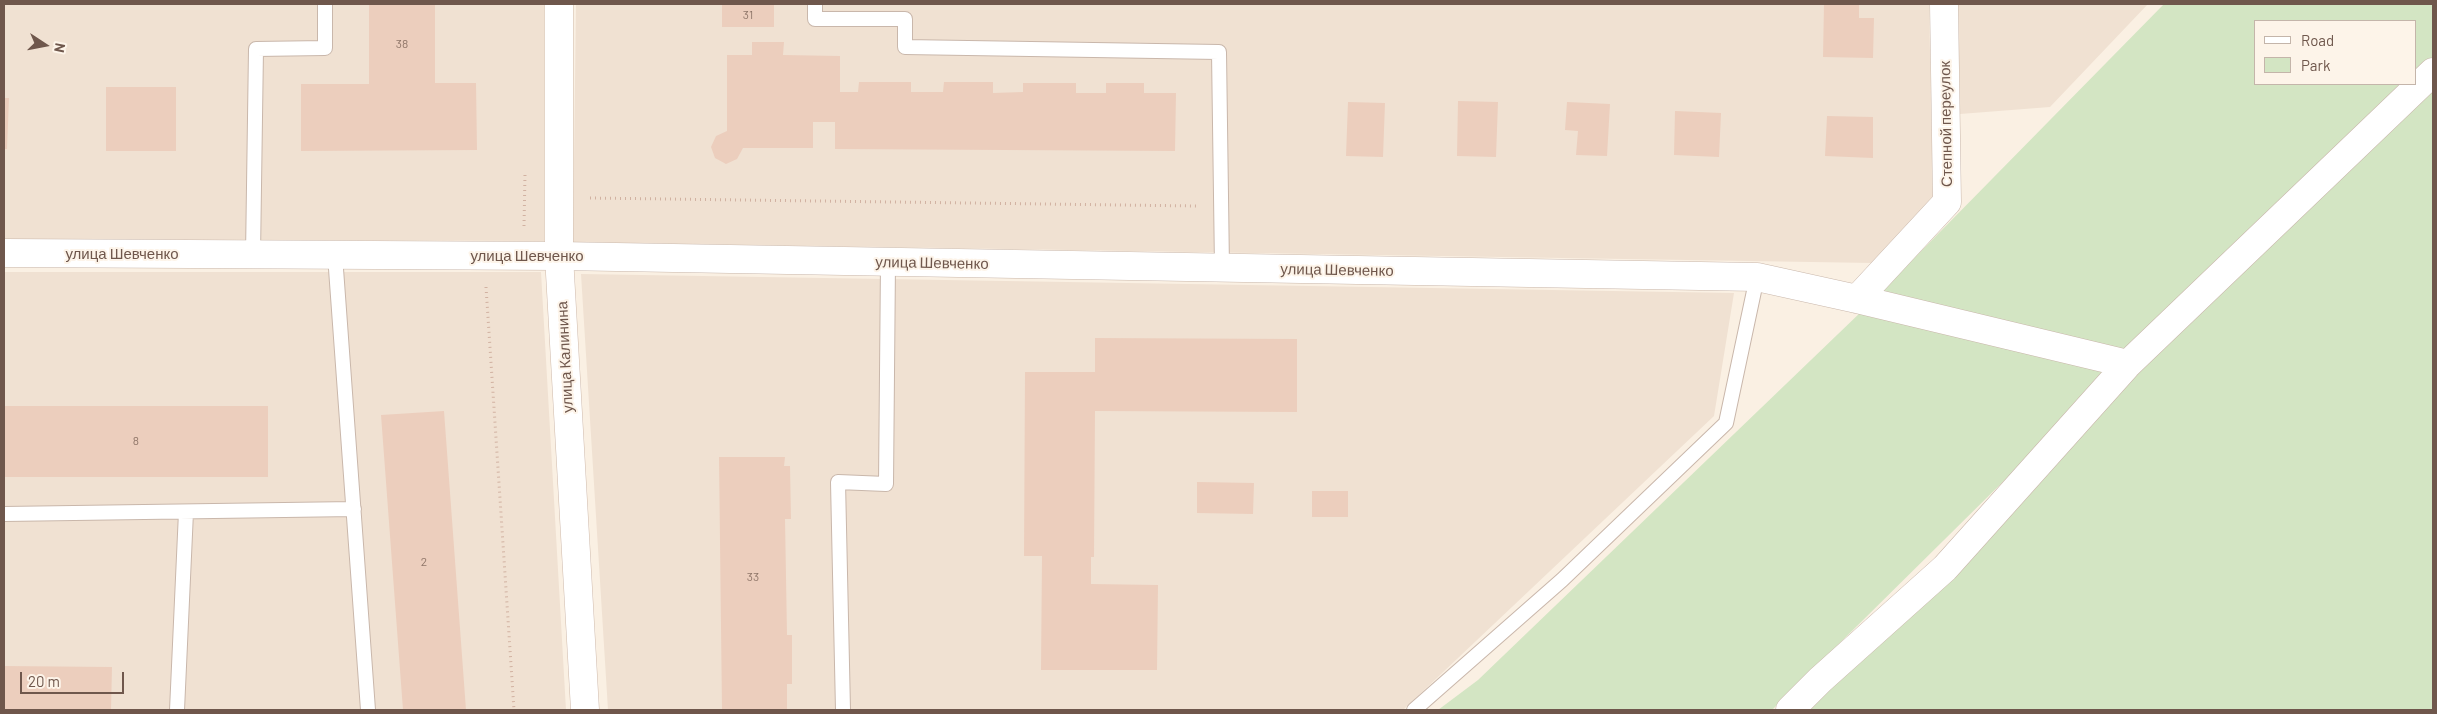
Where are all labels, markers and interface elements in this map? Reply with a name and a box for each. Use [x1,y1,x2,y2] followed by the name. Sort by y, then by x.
[743,8,753,22] house number: 31
[20,20,70,70] north arrow
[2254,20,2417,85] legend
[2301,31,2334,49] text: Road
[396,37,408,51] house number: 38
[51,42,69,54] text: N
[2301,56,2330,74] text: Park
[1936,61,1956,187] street label: Степной переулок
[65,245,179,263] street label: улица Шевченко
[470,247,584,265] street label: улица Шевченко
[875,253,989,273] street label: улица Шевченко
[1280,260,1394,280] street label: улица Шевченко
[553,301,577,413] street label: улица Калинина
[133,434,139,448] house number: 8
[421,555,427,569] house number: 2
[747,570,759,584] house number: 33
[22,662,126,694] scale bar
[28,672,60,690] text: 20 m

